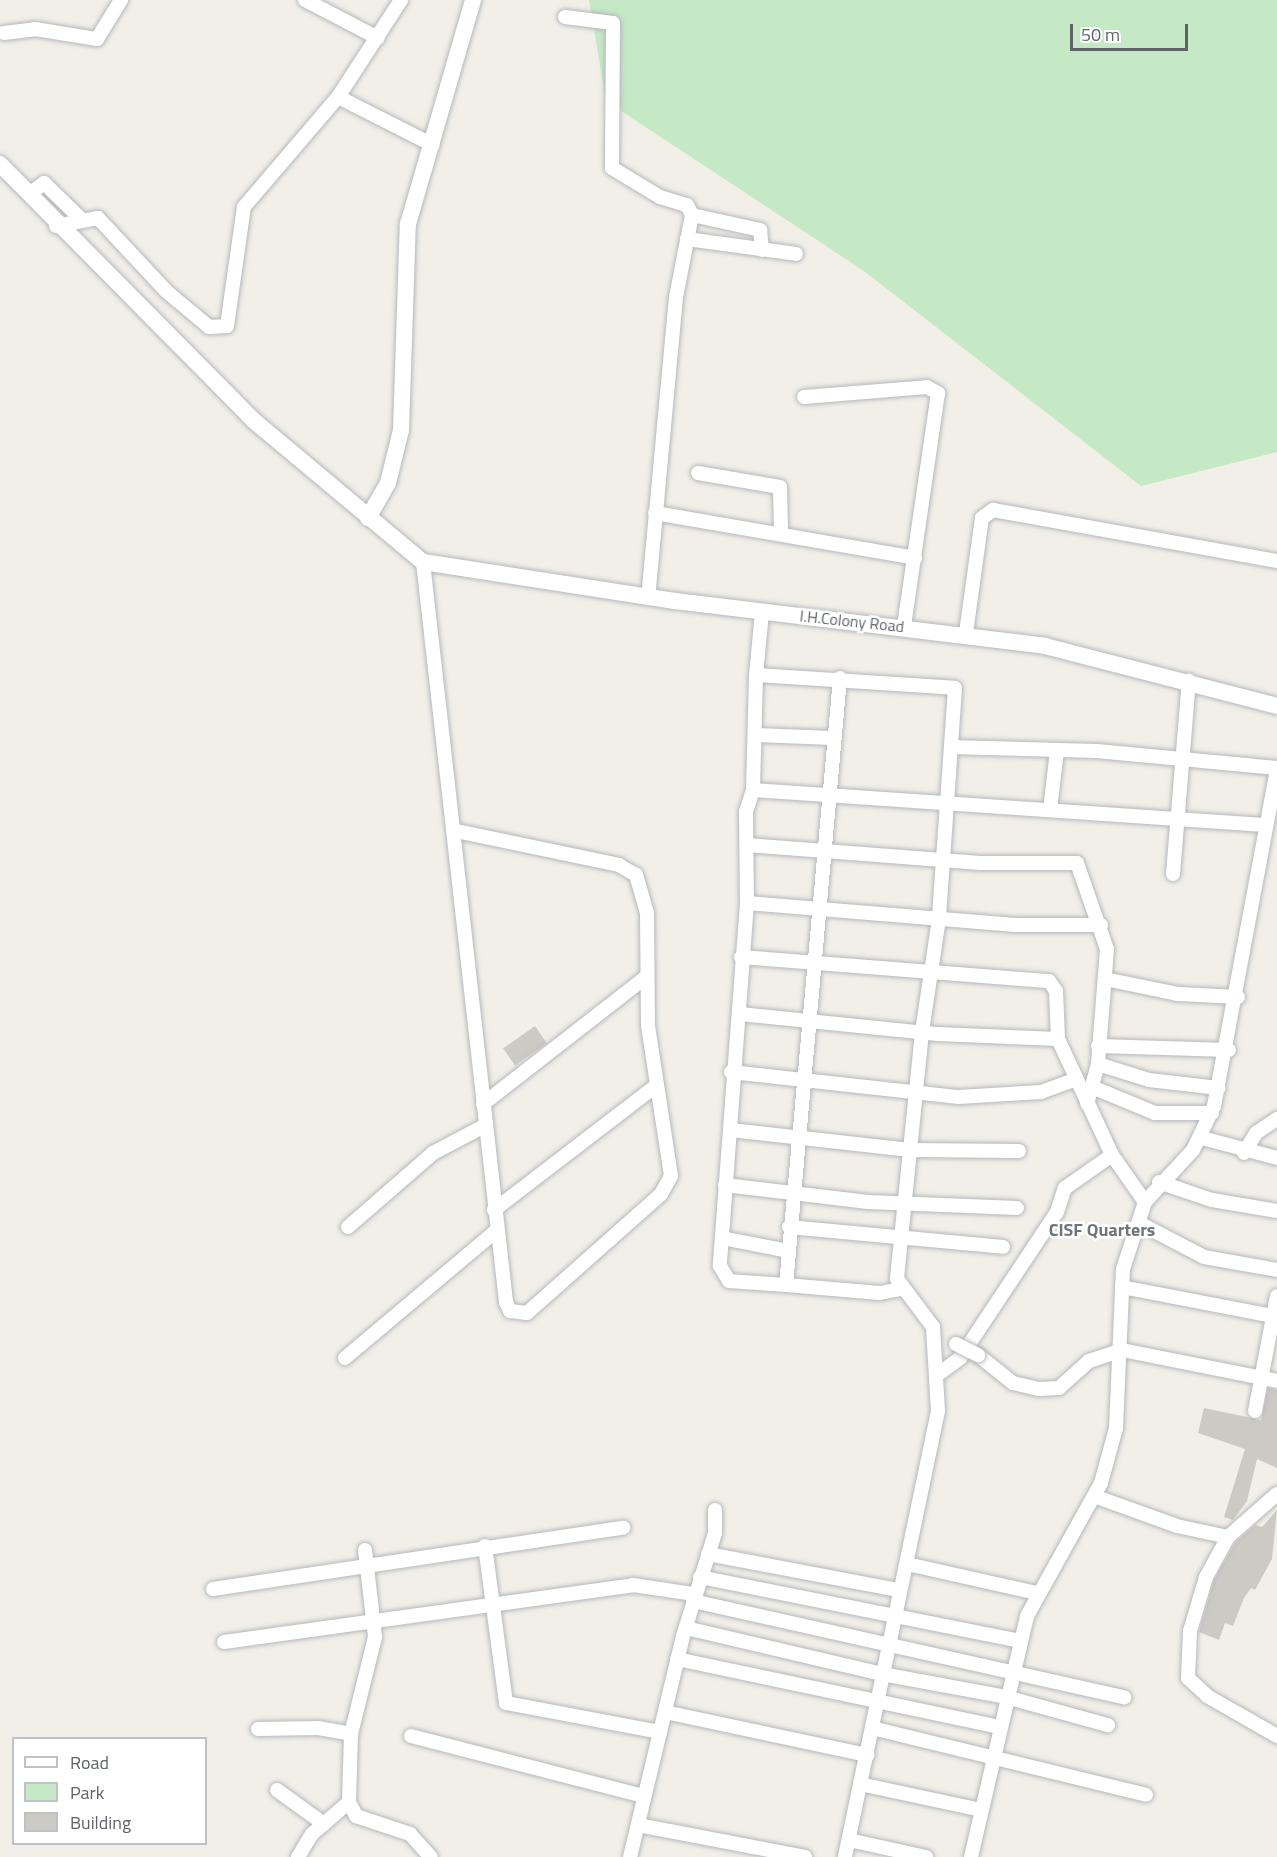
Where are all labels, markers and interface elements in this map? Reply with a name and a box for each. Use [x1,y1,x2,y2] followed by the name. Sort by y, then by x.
[1073,12,1192,50] scale bar
[1081,21,1120,48] text: 50 m
[799,606,905,636] street label: I.H.Colony Road
[1049,1219,1155,1241] district label: CISF Quarters
[12,1737,207,1845] legend
[70,1749,109,1776] text: Road
[70,1779,104,1806] text: Park
[70,1809,131,1836] text: Building

